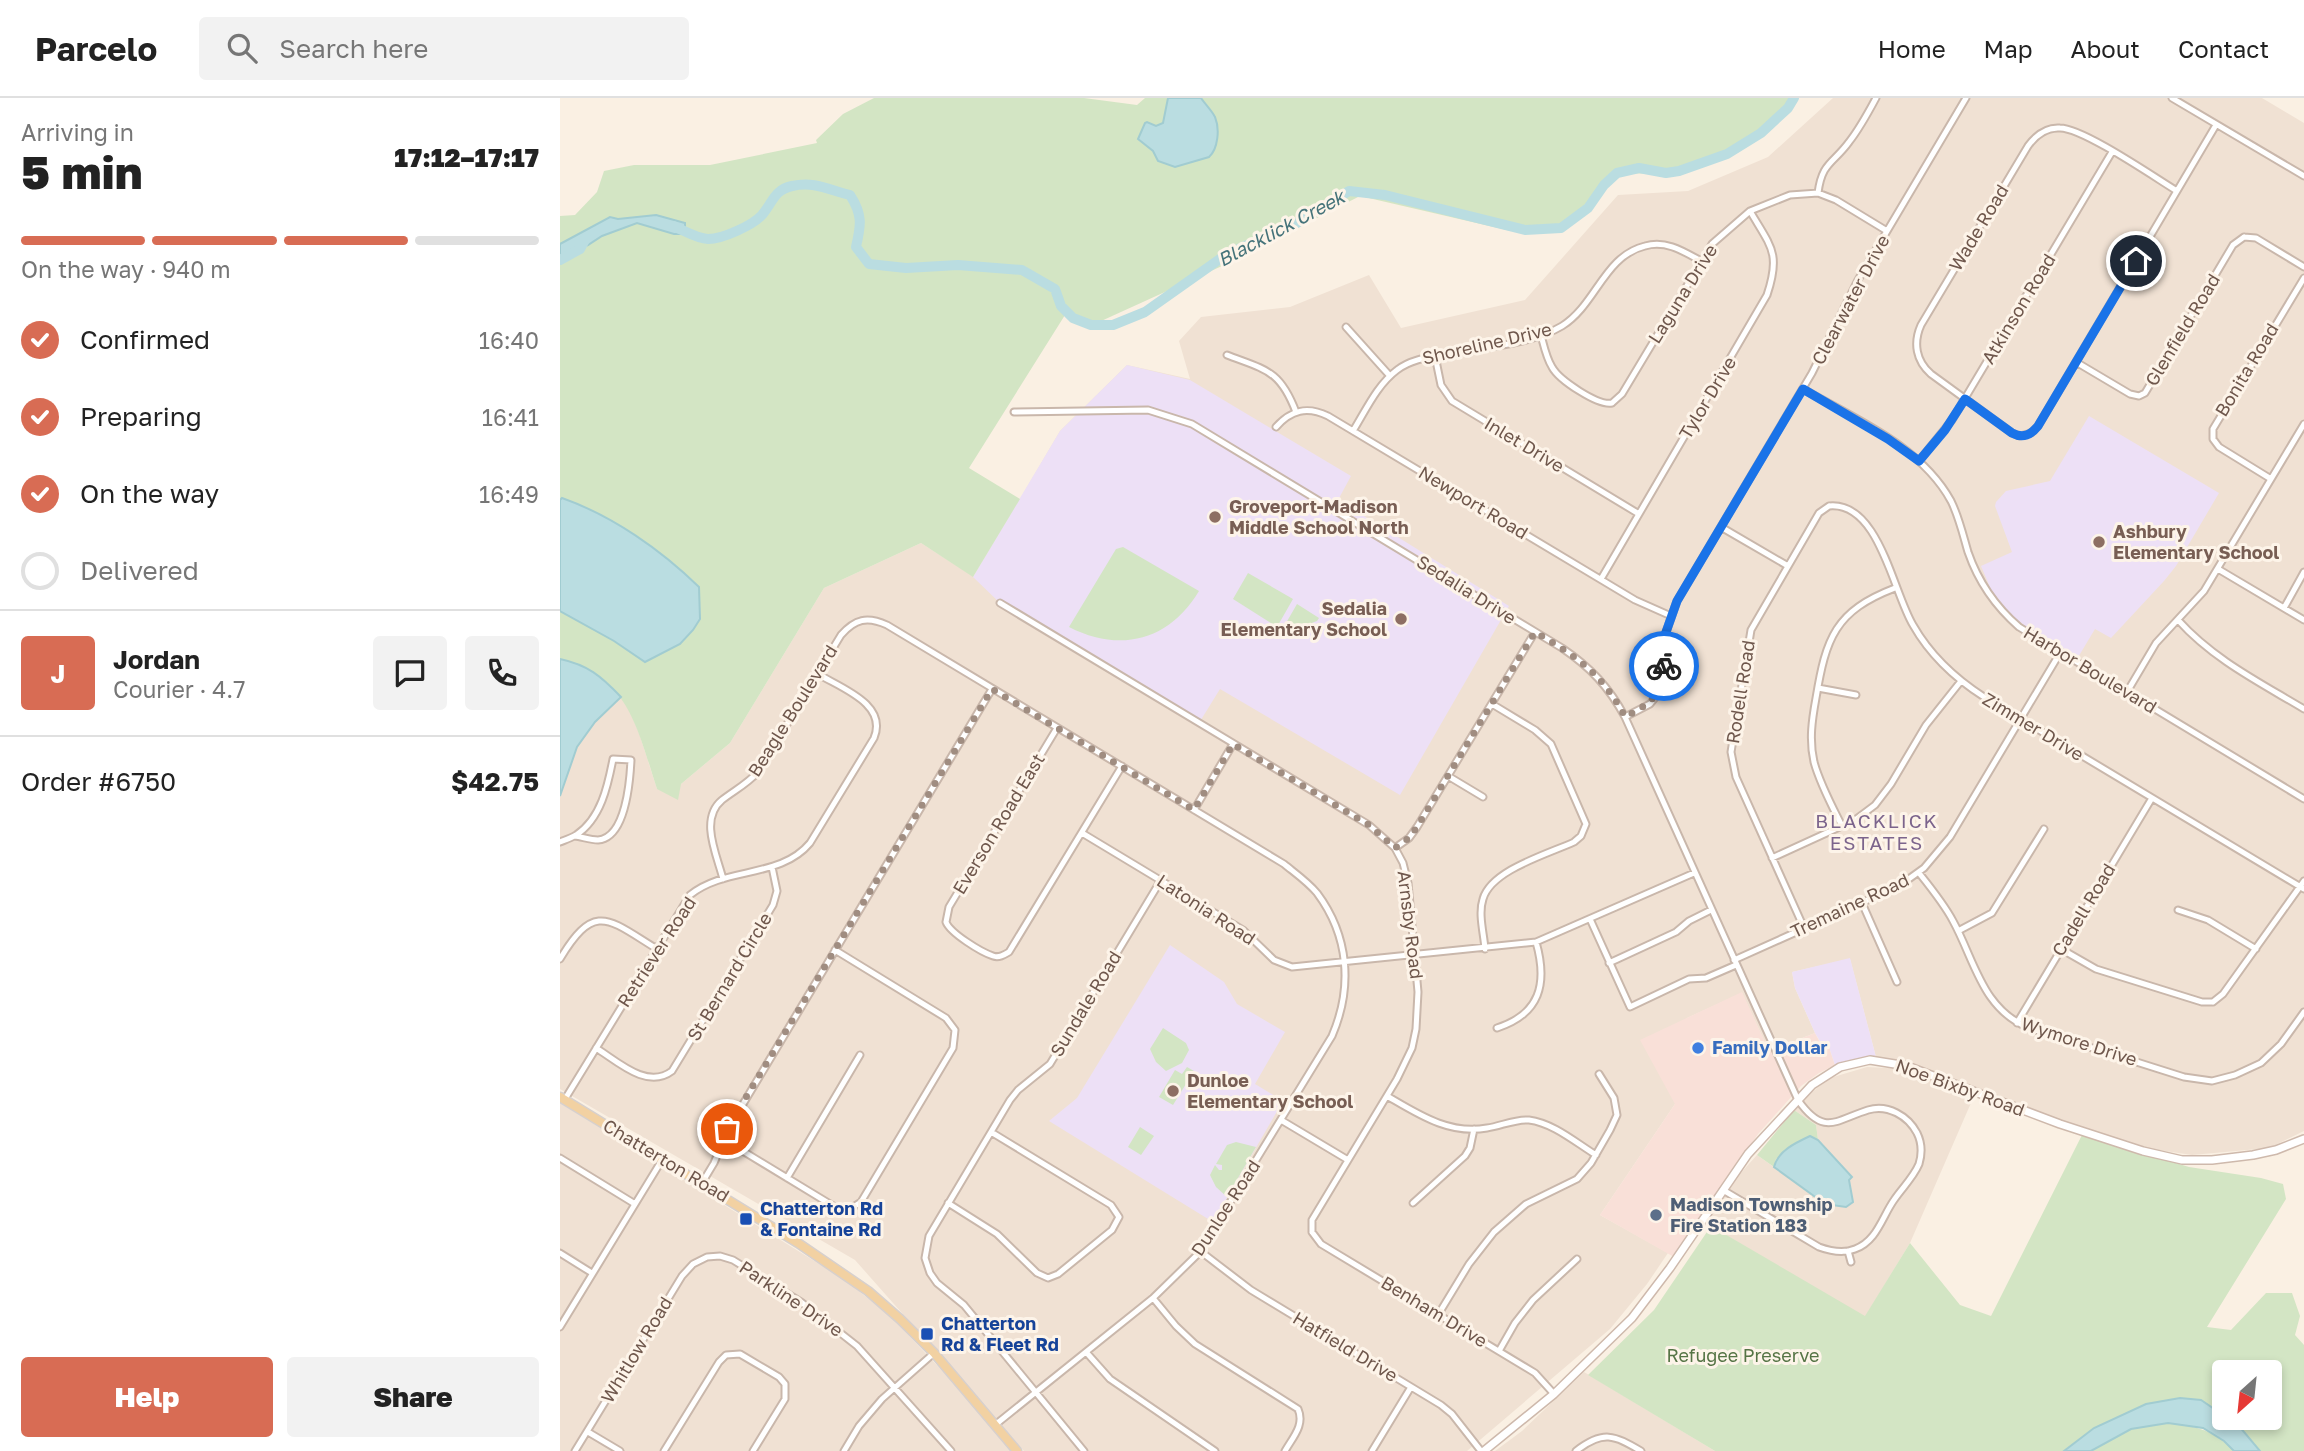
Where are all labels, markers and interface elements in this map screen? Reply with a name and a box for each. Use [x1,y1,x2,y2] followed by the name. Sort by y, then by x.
[199,17,689,80] search box
[35,29,157,68] text: Parcelo
[223,29,261,67] icon: search
[279,33,428,64] text: Search here
[1878,34,1946,63] text: Home
[1984,34,2033,63] text: Map
[2071,34,2140,63] text: About
[2178,34,2269,63] text: Contact
[21,118,134,146] text: Arriving in
[394,142,539,173] text: 17:12–17:17
[21,144,143,199] text: 5 min
[1944,180,2013,275] street label: Wade Road
[1213,183,1350,271] water label: Blacklick Creek
[1807,231,1894,368] street label: Clearwater Drive
[2106,231,2166,291] pin
[1643,240,1721,347] street label: Laguna Drive
[2117,242,2155,280] icon: home
[1977,249,2060,368] street label: Atkinson Road
[21,255,231,283] text: On the way · 940 m
[2140,269,2224,390] street label: Glenfield Road
[1420,317,1553,369] street label: Shoreline Drive
[2210,319,2283,420] street label: Bonita Road
[21,321,59,359] icon: check
[80,324,210,355] text: Confirmed
[479,326,539,354] text: 16:40
[1674,352,1740,443] street label: Tylor Drive
[21,398,59,436] icon: check
[80,401,202,432] text: Preparing
[482,403,539,431] text: 16:41
[1481,412,1568,477] street label: Inlet Drive
[1415,461,1532,543] street label: Newport Road
[21,475,59,513] icon: check
[80,478,219,509] text: On the way
[479,480,539,508] text: 16:49
[1229,495,1409,538] place label: Groveport-Madison Middle School North
[1207,509,1223,525] marker: Groveport-Madison Middle School North
[2113,520,2279,563] place label: Ashbury Elementary School
[2091,534,2107,550] marker: Ashbury Elementary School
[1413,550,1520,628] street label: Sedalia Drive
[80,555,199,586] text: Delivered
[1221,597,1387,640] place label: Sedalia Elementary School
[1393,611,1409,627] marker: Sedalia Elementary School
[2020,621,2161,718] street label: Harbor Boulevard
[1629,631,1699,701] courier
[373,636,447,710] button: chat
[465,636,539,710] button: phone
[1721,639,1759,745] street label: Rodell Road
[743,640,842,780] street label: Beagle Boulevard
[113,644,200,675] text: Jordan
[1645,647,1683,685] icon: bike
[51,658,65,689] text: J
[113,675,245,703] text: Courier · 4.7
[1979,687,2088,765] street label: Zimmer Drive
[947,749,1049,898] street label: Everson Road East
[21,766,176,797] text: Order #6750
[451,766,539,797] text: $42.75
[1815,809,1939,854] district label: BLACKLICK ESTATES
[2047,859,2119,960] street label: Cadell Road
[1787,868,1912,942] street label: Tremaine Road
[1153,869,1260,949] street label: Latonia Road
[1393,869,1429,980] street label: Arnsby Road
[612,892,700,1011] street label: Retriever Road
[682,908,776,1045] street label: St Bernard Circle
[1045,947,1125,1060] street label: Sundale Road
[2019,1012,2140,1070] street label: Wymore Drive
[1712,1036,1828,1058] place label: Family Dollar
[1690,1040,1706,1056] marker: Family Dollar
[1893,1054,2028,1121] street label: Noe Bixby Road
[1187,1069,1353,1112] place label: Dunloe Elementary School
[1165,1083,1181,1099] marker: Dunloe Elementary School
[697,1099,757,1159] pin
[708,1110,746,1148] icon: bag
[600,1114,733,1206] street label: Chatterton Road
[1186,1155,1264,1260] street label: Dunloe Road
[1670,1193,1833,1236] place label: Madison Township Fire Station 183
[760,1197,883,1240] place label: Chatterton Rd & Fontaine Rd
[1648,1207,1664,1223] marker: Madison Township Fire Station 183
[738,1211,754,1227] marker: Chatterton Rd & Fontaine Rd
[736,1255,848,1341] street label: Parkline Drive
[1377,1271,1492,1351] street label: Benham Drive
[596,1292,676,1406] street label: Whitlow Road
[1289,1306,1402,1386] street label: Hatfield Drive
[941,1312,1059,1355] place label: Chatterton Rd & Fleet Rd
[919,1326,935,1342] marker: Chatterton Rd & Fleet Rd
[1667,1344,1820,1366] park label: Refugee Preserve
[21,1357,273,1437] button: Help
[287,1357,539,1437] button: Share
[2212,1360,2282,1430] north arrow
[2212,1360,2282,1430] map controls

